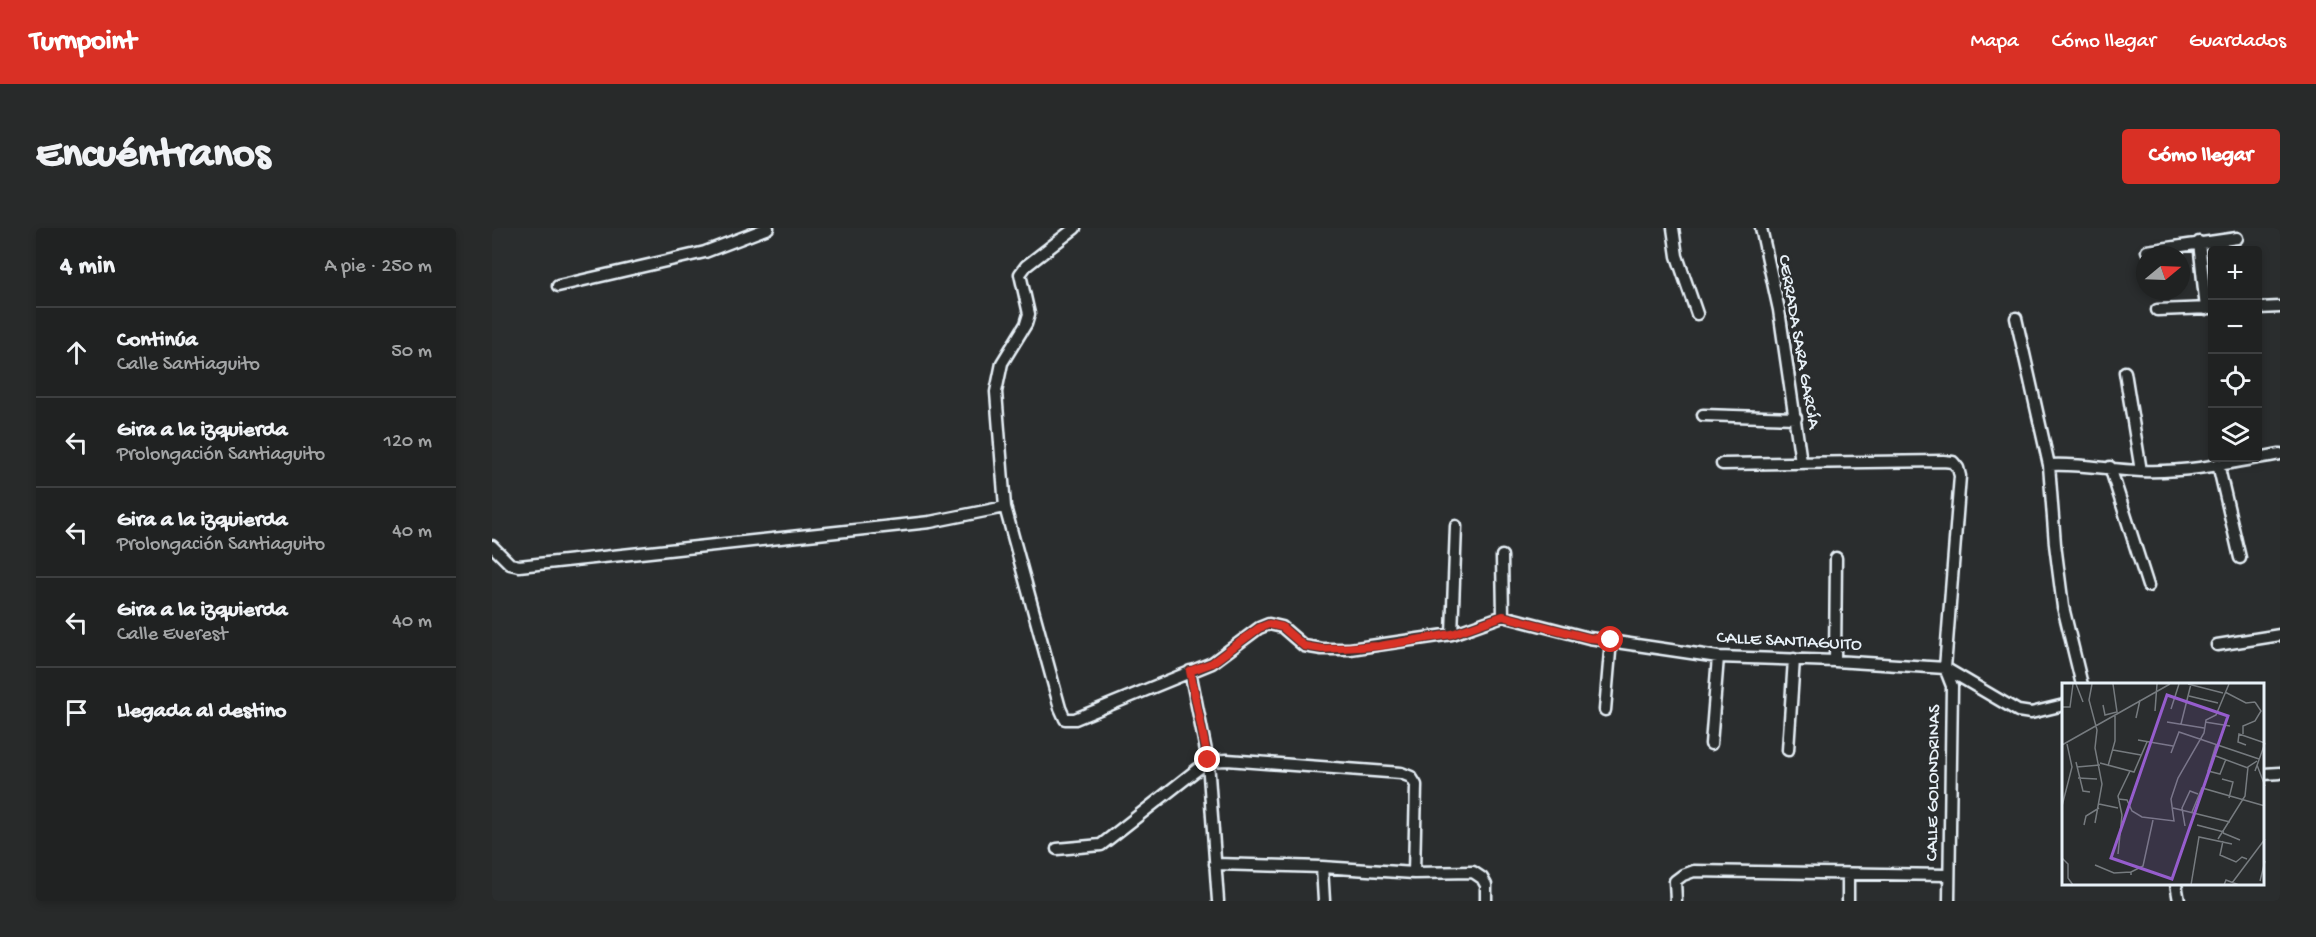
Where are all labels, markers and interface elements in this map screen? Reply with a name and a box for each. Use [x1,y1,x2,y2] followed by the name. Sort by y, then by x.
[30,26,136,59] text: Turnpoint
[1970,30,2019,55] text: Mapa
[2052,30,2156,55] text: Cómo llegar
[2189,30,2286,55] text: Guardados
[2122,129,2280,184] button: Cómo llegar
[36,132,270,181] text: Encuéntranos
[2136,246,2190,300] north arrow
[2208,246,2262,462] map controls
[2208,246,2262,300] button: +
[60,252,115,283] text: 4 min
[1772,253,1824,432] street label: CERRADA SARA GARCÍA
[325,256,432,279] text: A pie · 250 m
[2208,300,2262,354] button: −
[117,328,198,354] text: Continúa
[60,336,93,369] icon: ahead
[391,341,432,364] text: 50 m
[117,354,260,377] text: Calle Santiaguito
[2208,354,2262,408] button: locate
[2208,408,2262,462] button: layers
[117,418,288,444] text: Gira a la izquierda
[60,426,93,459] icon: left
[384,431,432,454] text: 120 m
[117,444,325,467] text: Prolongación Santiaguito
[117,508,288,534] text: Gira a la izquierda
[60,516,93,549] icon: left
[392,521,432,544] text: 40 m
[117,534,325,557] text: Prolongación Santiaguito
[117,598,288,624] text: Gira a la izquierda
[60,606,93,639] icon: left
[392,611,432,634] text: 40 m
[117,624,227,647] text: Calle Everest
[1597,626,1623,652] route start
[1716,628,1862,656] street label: CALLE SANTIAGUITO
[2062,683,2265,886] inset map
[60,696,93,729] icon: arrive
[117,699,287,725] text: Llegada al destino
[1922,704,1946,861] street label: CALLE GOLONDRINAS
[1194,746,1220,772] route end

